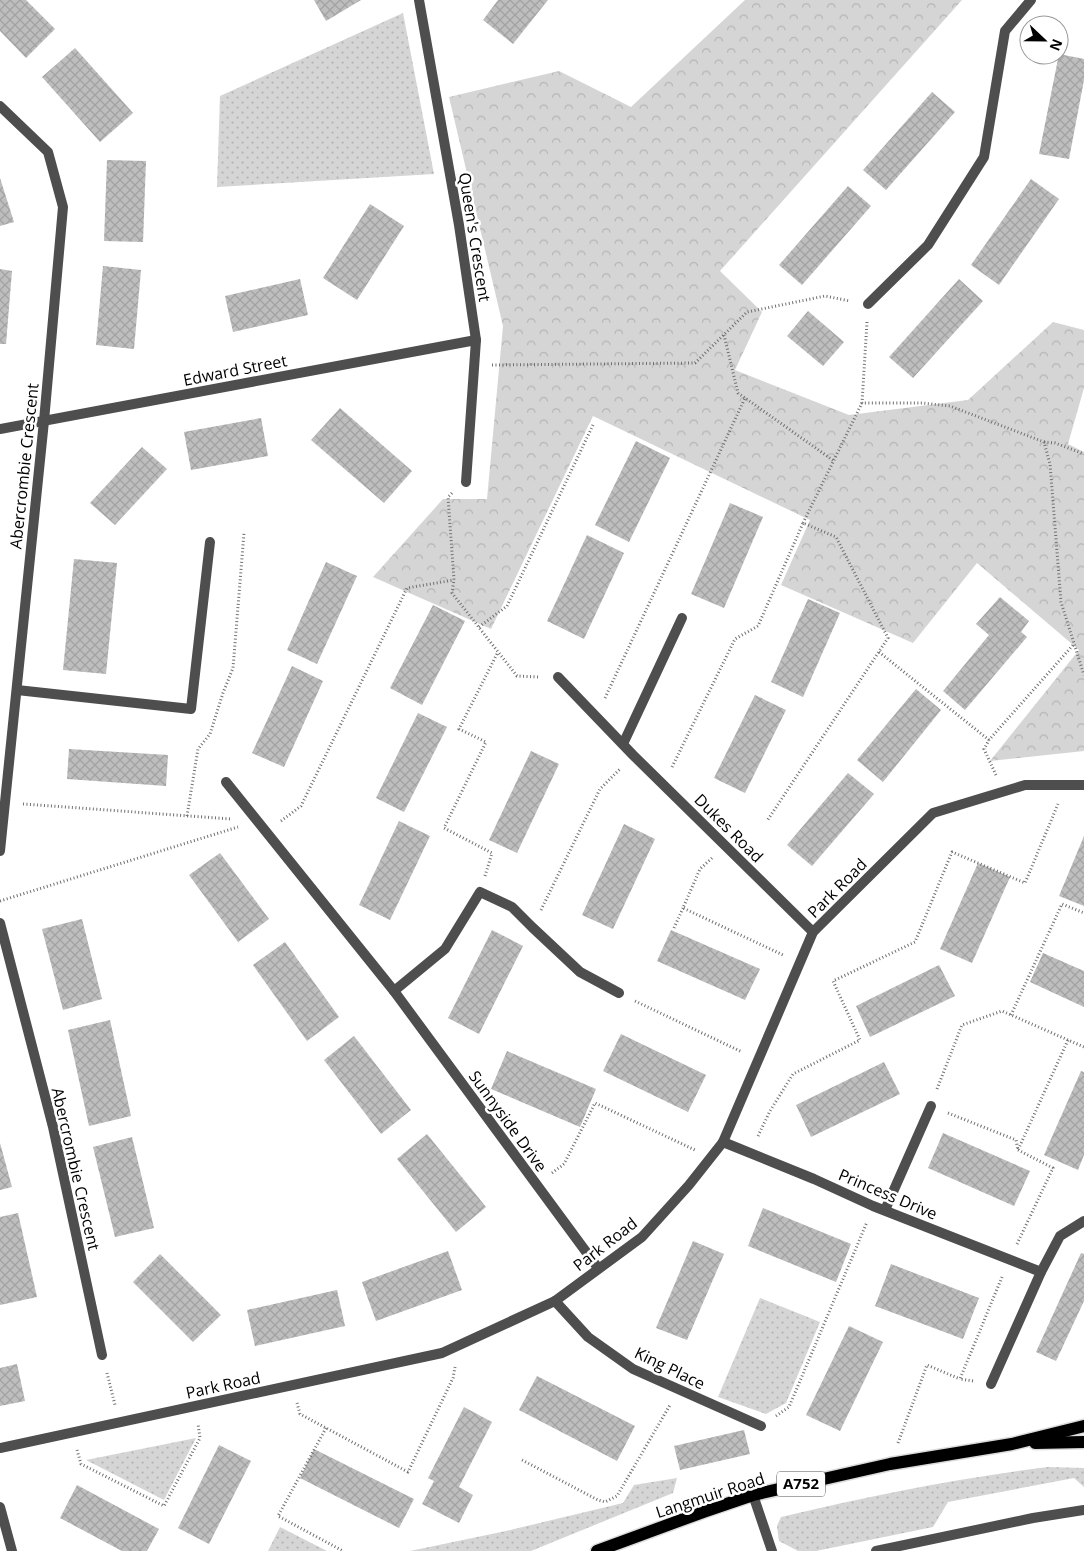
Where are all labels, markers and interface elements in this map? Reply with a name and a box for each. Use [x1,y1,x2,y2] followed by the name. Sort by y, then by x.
[1019,15,1069,65] north arrow
[1046,36,1067,54] text: N
[454,171,496,304] street label: Queen's Crescent
[181,349,289,391] street label: Edward Street
[4,382,44,550] street label: Abercrombie Crescent
[690,789,768,867] street label: Dukes Road
[802,853,872,923] street label: Park Road
[464,1066,552,1176] street label: Sunnyside Drive
[47,1085,106,1253] street label: Abercrombie Crescent
[835,1163,941,1225] street label: Princess Drive
[568,1212,642,1276] street label: Park Road
[631,1342,709,1394] street label: King Place
[184,1366,262,1404] street label: Park Road
[653,1467,767,1523] street label: Langmuir Road
[777,1472,825,1496] road number: A752

